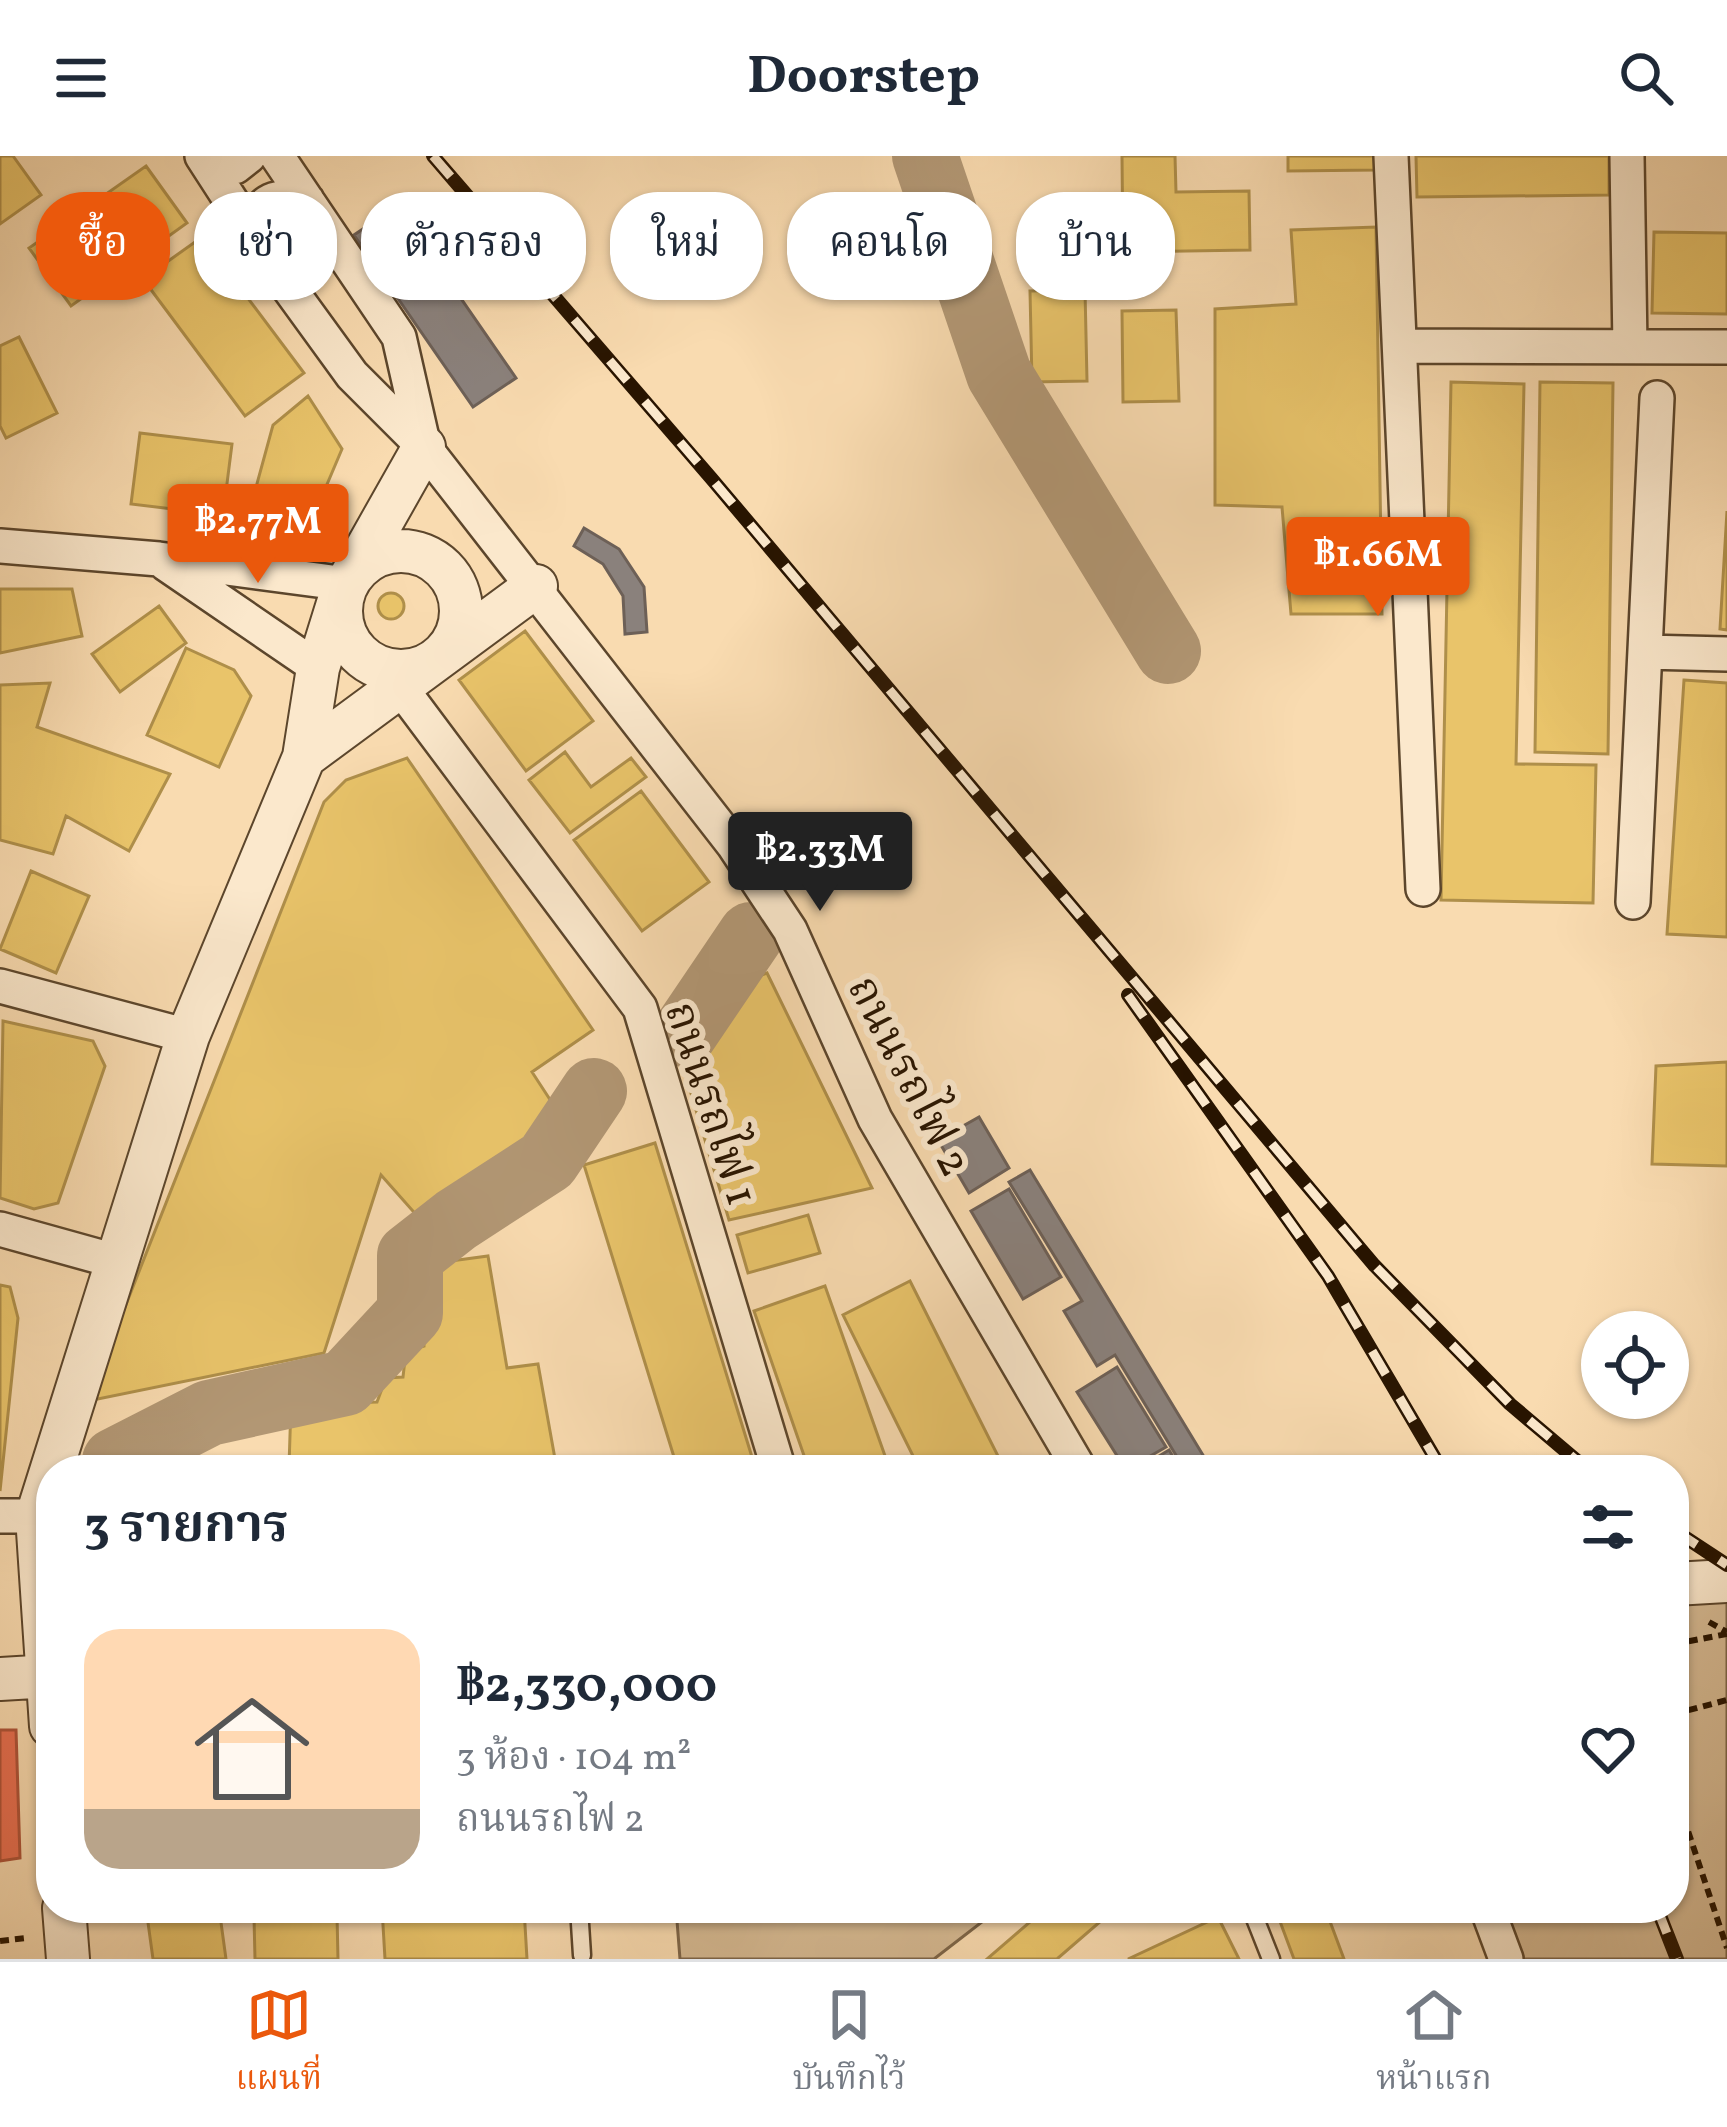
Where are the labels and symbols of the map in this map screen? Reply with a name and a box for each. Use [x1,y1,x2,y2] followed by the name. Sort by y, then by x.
[160,484,356,586] pin: ฿2.77M
[1280,517,1476,619] pin: ฿1.66M
[722,812,918,914] pin: ฿2.33M
[829,964,987,1188] street label: ถนนรถไฟ 2
[646,993,774,1215] street label: ถนนรถไฟ 1

